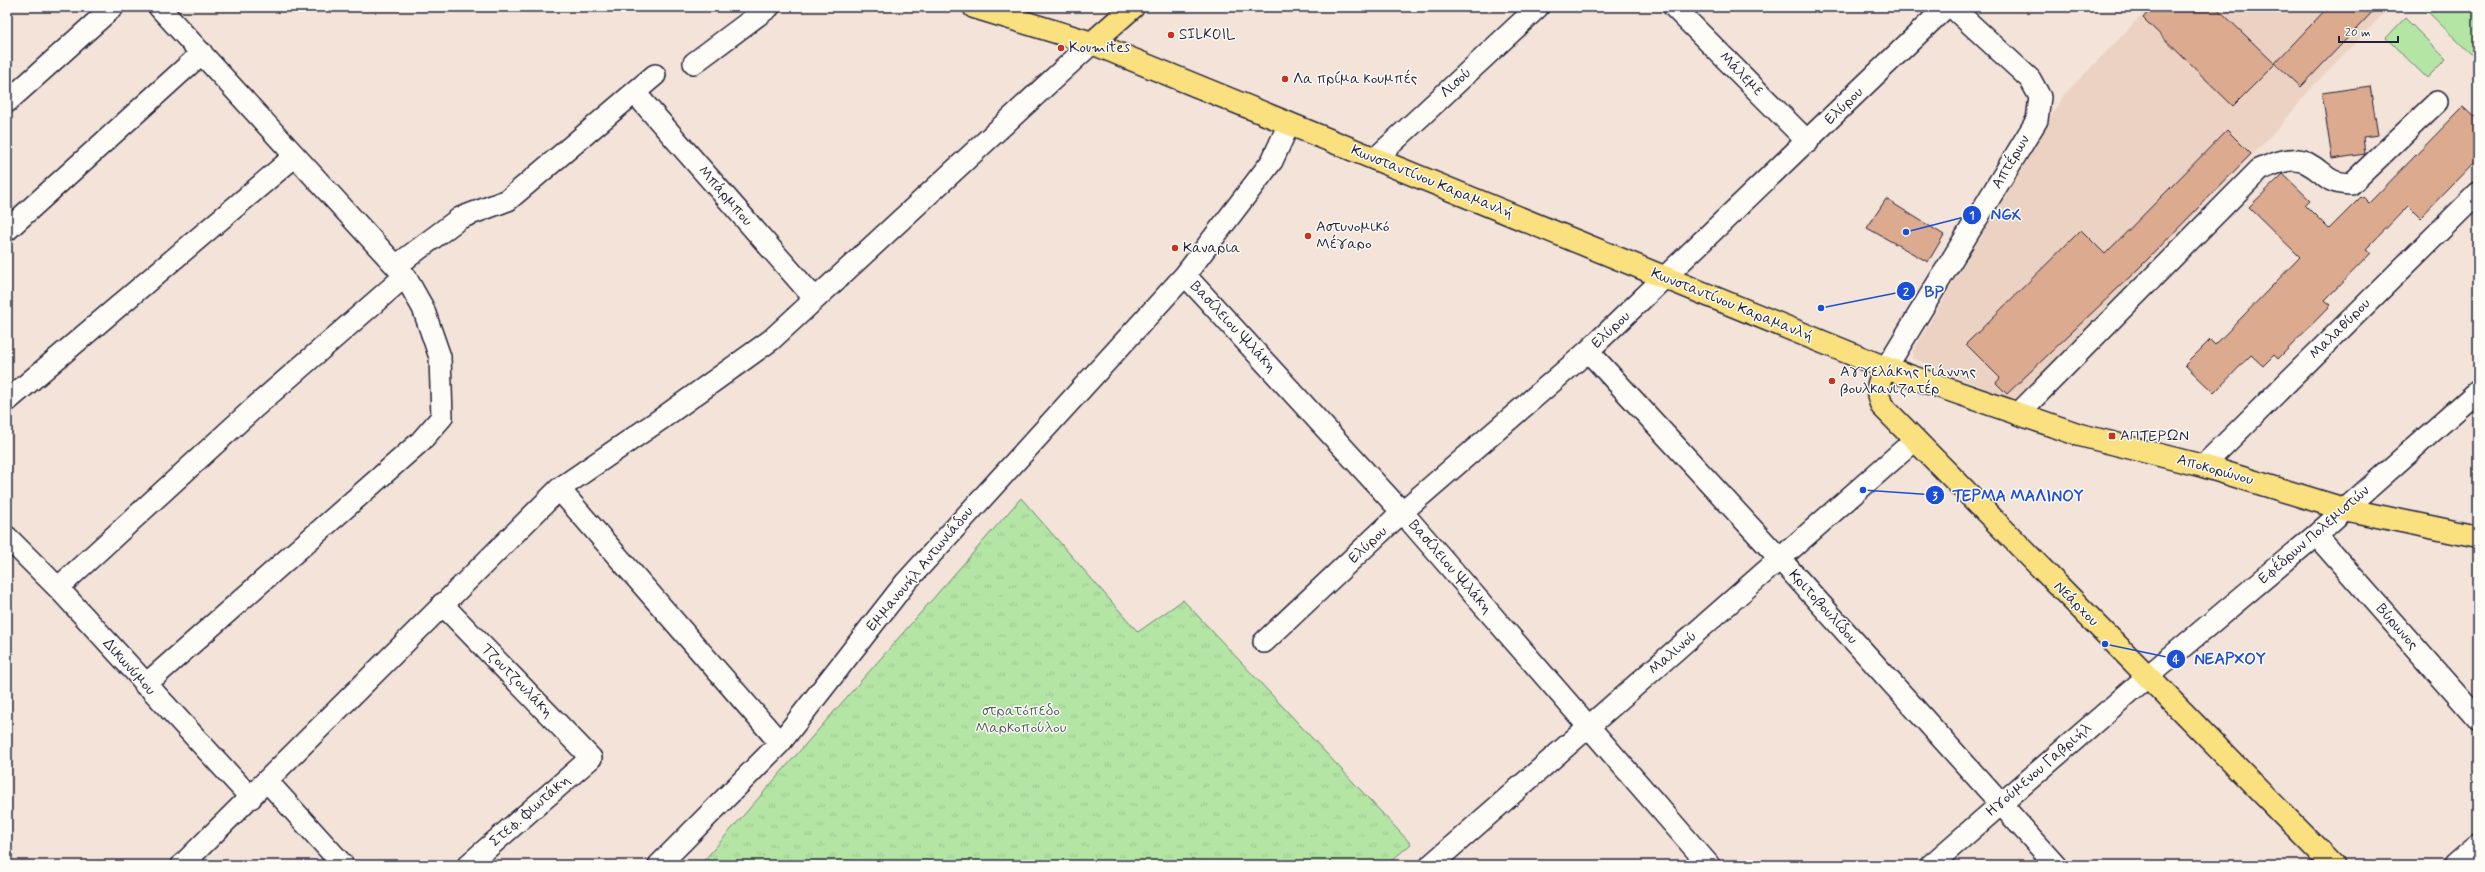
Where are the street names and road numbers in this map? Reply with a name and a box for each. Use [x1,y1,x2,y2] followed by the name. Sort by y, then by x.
[1714,47,1768,101] street label: Μάλεμε
[1436,63,1476,103] street label: Λισού
[1820,82,1868,129] street label: Ελύρου
[1987,131,2035,193] street label: Απτέρων
[1348,140,1516,224] street label: Κωνσταντίνου Καραμανλή
[693,161,757,231] street label: Μπάρμπου
[1648,263,1816,347] street label: Κωνσταντίνου Καραμανλή
[1185,277,1281,377] street label: Βασίλειου Ψιλάκη
[2305,294,2375,364] street label: Μαλαθύρου
[1587,307,1635,353] street label: Ελύρου
[2174,450,2256,491] street label: Αποκορώνου
[2254,481,2374,589] street label: Εφέδρων Πολεμιστών
[862,502,978,636] street label: Εμμανουήλ Αντωνιάδου
[1404,516,1497,618] street label: Βασίλειου Ψιλάκη
[1344,522,1392,568] street label: Ελύρου
[1784,565,1862,649] street label: Κριτοβουλίδου
[2049,577,2103,631] street label: Νεάρχου
[2371,600,2423,655] street label: Βύρωνος
[1645,626,1701,680] street label: Μαλινού
[98,634,160,700] street label: Δικωνύμου
[477,640,558,722] street label: Τζουτζουλάκη
[1982,718,2097,821] street label: Ηγούμενου Γαβριήλ
[486,770,575,852] street label: Στεφ. Φιωτάκη

